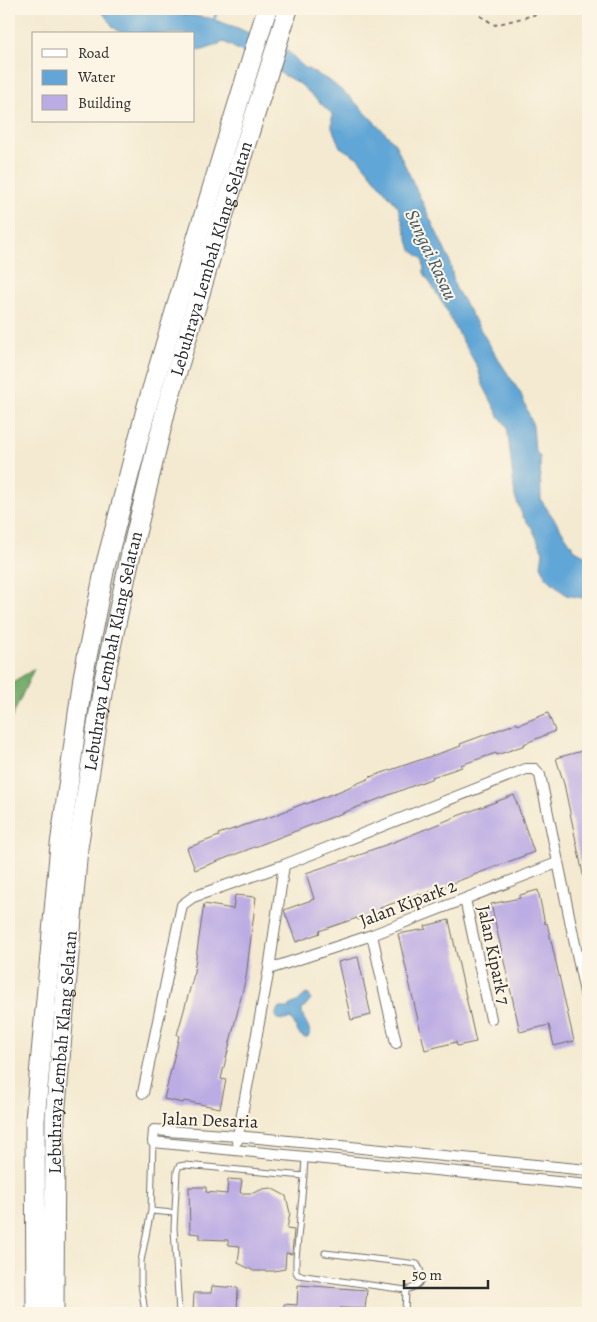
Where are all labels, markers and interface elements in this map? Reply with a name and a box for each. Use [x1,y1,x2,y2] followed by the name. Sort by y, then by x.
[32,32,195,122] legend
[78,43,110,63] text: Road
[77,67,115,87] text: Water
[78,93,131,113] text: Building
[164,138,258,379] street label: Lebuhraya Lembah Klang Selatan
[399,205,463,305] water label: Sungai Rasau
[78,529,148,773] street label: Lebuhraya Lembah Klang Selatan
[356,873,460,933] street label: Jalan Kipark 2
[472,903,516,1007] street label: Jalan Kipark 7
[43,930,83,1174] street label: Lebuhraya Lembah Klang Selatan
[161,1106,259,1134] street label: Jalan Desaria
[404,1257,488,1289] scale bar
[412,1265,442,1285] text: 50 m

